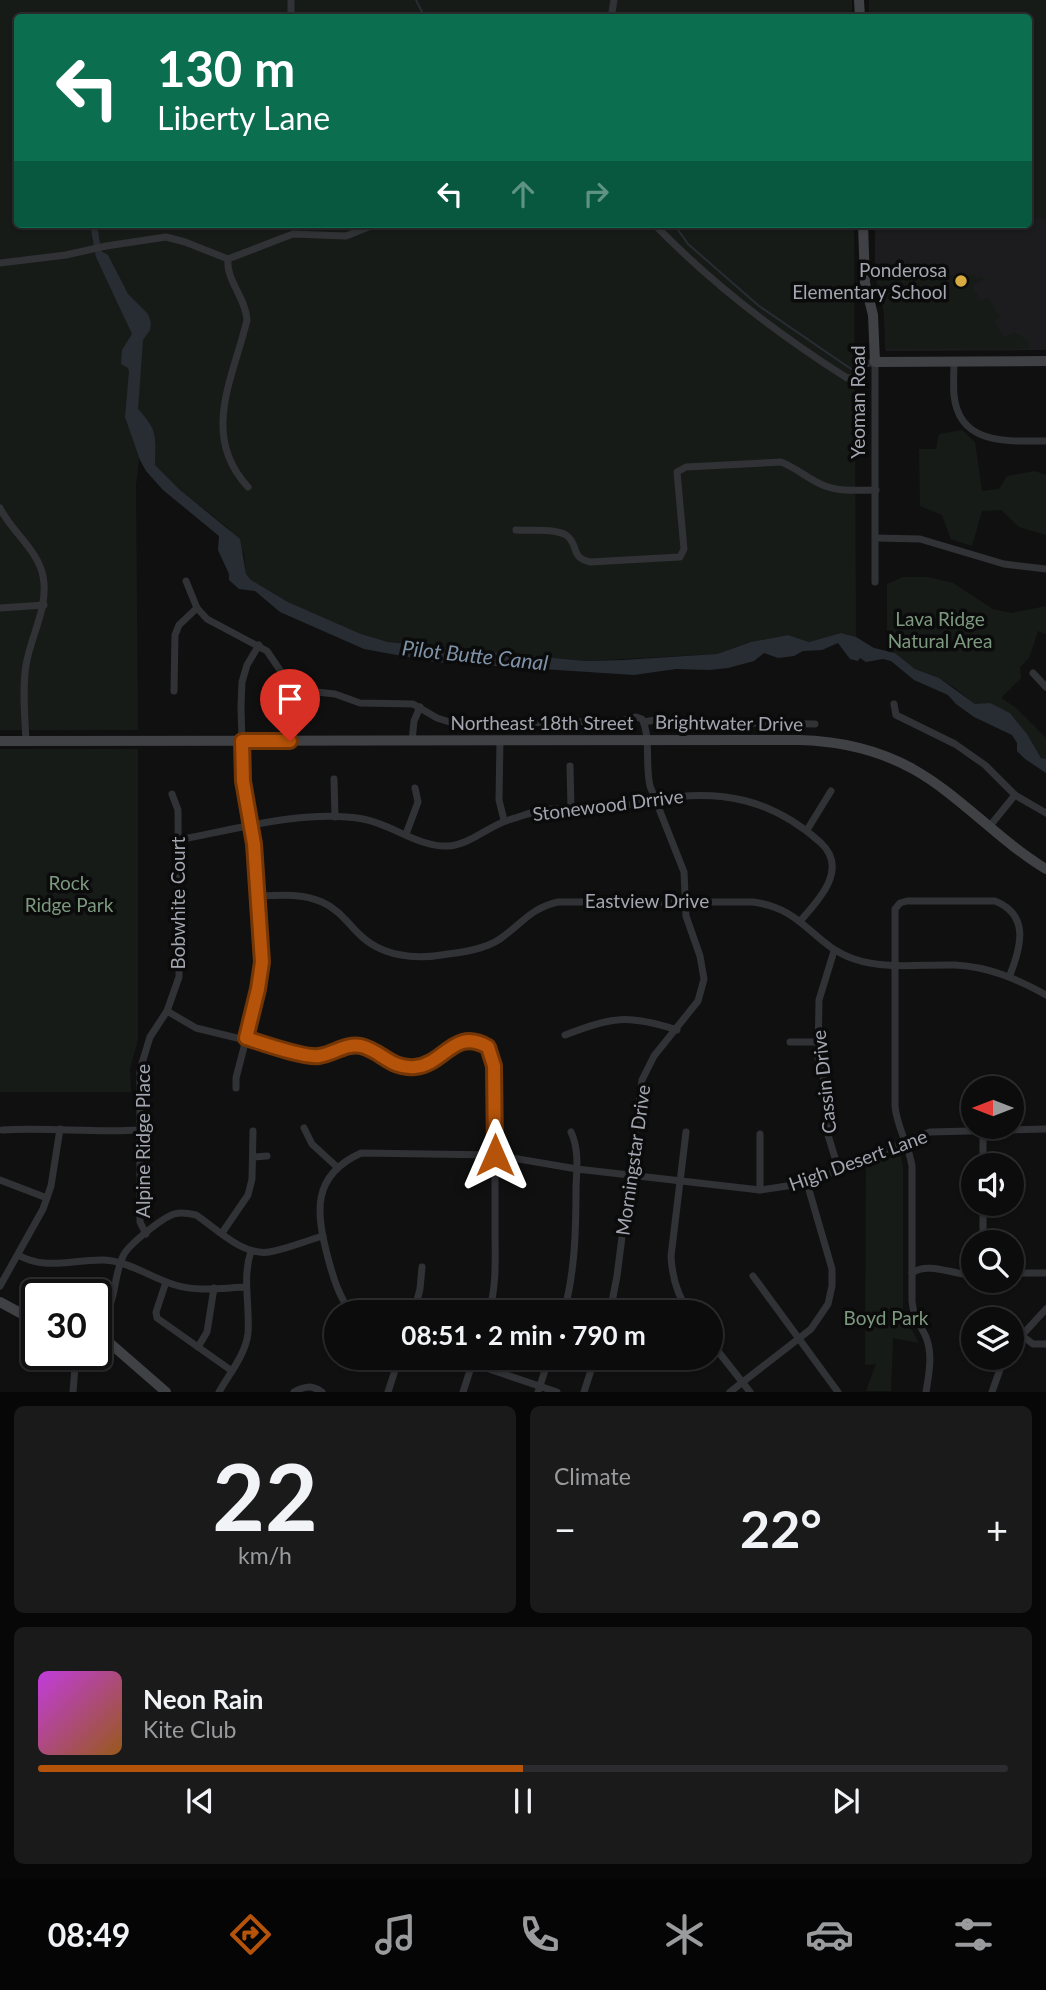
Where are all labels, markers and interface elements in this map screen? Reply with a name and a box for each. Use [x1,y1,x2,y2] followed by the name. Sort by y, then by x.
[157,39,295,97] text: 130 m
[42,42,133,133] icon: left
[157,98,330,137] text: Liberty Lane
[431,175,469,213] icon: left
[504,175,542,213] icon: ahead
[577,175,615,213] icon: right
[792,258,947,303] place label: Ponderosa Elementary School
[953,273,969,289] marker: Ponderosa Elementary School
[846,345,869,459] street label: Yeoman Road
[888,607,992,652] park label: Lava Ridge Natural Area
[401,634,550,675] water label: Pilot Butte Canal
[260,669,320,741] pin
[271,680,309,718] icon: arrive
[655,710,803,735] street label: Brightwater Drive
[450,711,634,734] street label: Northeast 18th Street
[531,784,685,825] street label: Stonewood Drrive
[166,836,189,969] street label: Bobwhite Court
[25,871,114,916] park label: Rock Ridge Park
[585,889,709,912] street label: Eastview Drive
[807,1029,840,1135] street label: Cassin Drive
[131,1064,154,1218] street label: Alpine Ridge Place
[961,1076,1024,1139] north arrow
[961,1076,1024,1370] map controls
[611,1083,654,1237] street label: Morningstar Drive
[458,1118,532,1192] position arrow
[786,1124,930,1195] street label: High Desert Lane
[961,1153,1024,1216] button: sound
[961,1230,1024,1293] button: search
[21,1279,112,1370] speed limit sign: 30
[844,1306,929,1329] park label: Boyd Park
[961,1307,1024,1370] button: layers
[401,1319,646,1351] text: 08:51 · 2 min · 790 m
[212,1441,318,1550] text: 22
[554,1462,631,1490] text: Climate
[740,1497,822,1559] text: 22°
[554,1506,576,1552] text: −
[986,1506,1008,1552] text: +
[238,1541,292,1569] text: km/h
[143,1683,263,1715] text: Neon Rain
[143,1715,236,1743] text: Kite Club
[181,1782,219,1820] icon: previous
[504,1782,542,1820] icon: pause
[827,1782,865,1820] icon: next
[226,1910,275,1959] icon: directions
[371,1910,420,1959] icon: music
[515,1910,564,1959] icon: phone
[660,1910,709,1959] icon: climate
[805,1910,854,1959] icon: car
[949,1910,998,1959] icon: filters
[48,1915,130,1954] text: 08:49

